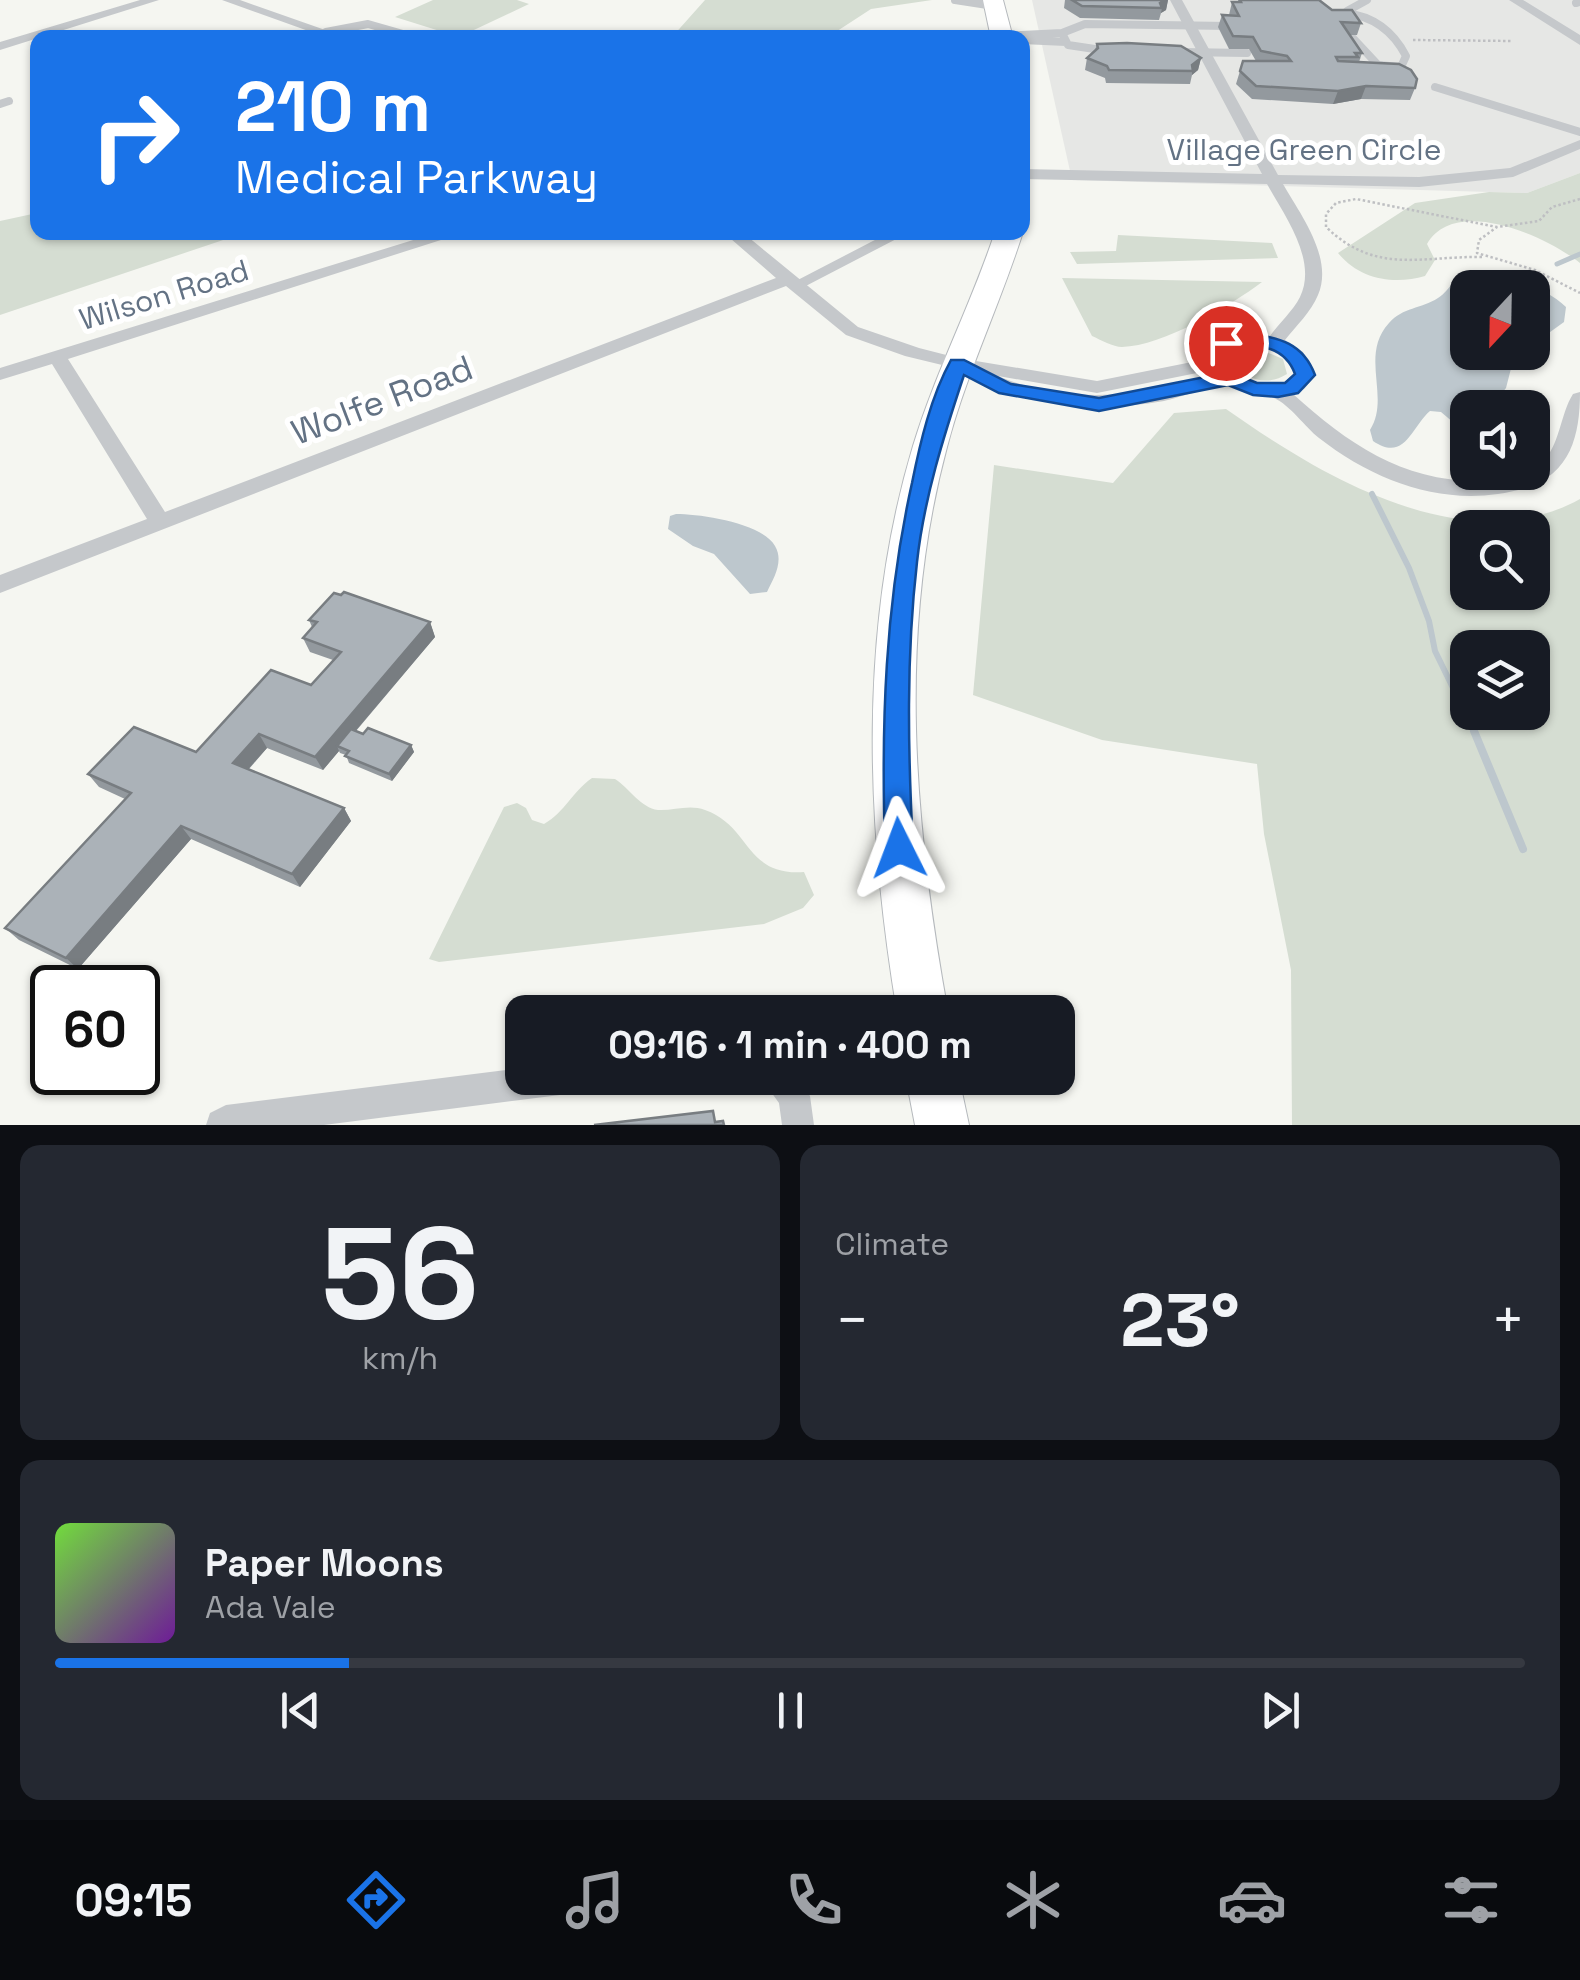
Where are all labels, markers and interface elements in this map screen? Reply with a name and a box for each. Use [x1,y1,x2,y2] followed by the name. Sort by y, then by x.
[235,62,431,151] text: 210 m
[70,70,200,200] icon: right
[1167,130,1441,169] street label: Village Green Circle
[235,149,598,206] text: Medical Parkway
[74,250,253,339] street label: Wilson Road
[1450,270,1550,370] north arrow
[1450,270,1550,730] map controls
[1184,301,1269,386] pin
[1199,316,1254,371] icon: arrive
[285,345,479,455] street label: Wolfe Road
[1450,390,1550,490] button: sound
[1450,510,1550,610] button: search
[1450,630,1550,730] button: layers
[847,796,951,900] position arrow
[30,965,160,1095] speed limit sign: 60
[608,1021,972,1069] text: 09:16 · 1 min · 400 m
[321,1190,479,1356] text: 56
[835,1224,949,1264] text: Climate
[1120,1272,1240,1368] text: 23°
[835,1285,869,1355] text: −
[1491,1285,1525,1355] text: +
[362,1338,438,1378] text: km/h
[205,1539,444,1587] text: Paper Moons
[205,1587,336,1627] text: Ada Vale
[273,1683,328,1738] icon: previous
[763,1683,818,1738] icon: pause
[1253,1683,1308,1738] icon: next
[341,1865,411,1935] icon: directions
[560,1865,630,1935] icon: music
[779,1865,849,1935] icon: phone
[998,1865,1068,1935] icon: climate
[1217,1865,1287,1935] icon: car
[1436,1865,1506,1935] icon: filters
[74,1872,192,1929] text: 09:15

